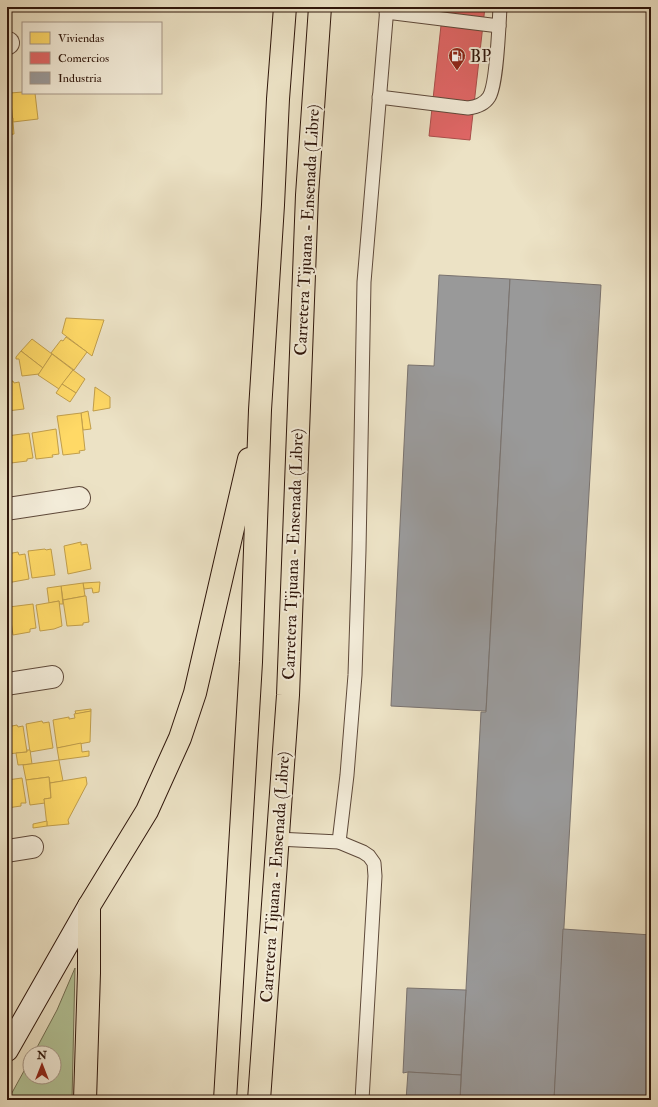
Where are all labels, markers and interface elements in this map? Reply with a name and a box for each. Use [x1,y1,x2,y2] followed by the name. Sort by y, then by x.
[22,22,162,94] legend
[58,31,104,46] text: Viviendas
[447,46,467,71] fuel station icon: BP
[470,46,491,67] place label: BP
[58,51,109,66] text: Comercios
[58,71,103,86] text: Industria
[290,104,324,356] street label: Carretera Tijuana - Ensenada (Libre)
[278,428,308,680] street label: Carretera Tijuana - Ensenada (Libre)
[256,751,294,1003] street label: Carretera Tijuana - Ensenada (Libre)
[22,1045,62,1085] north arrow
[36,1049,48,1062] text: N

